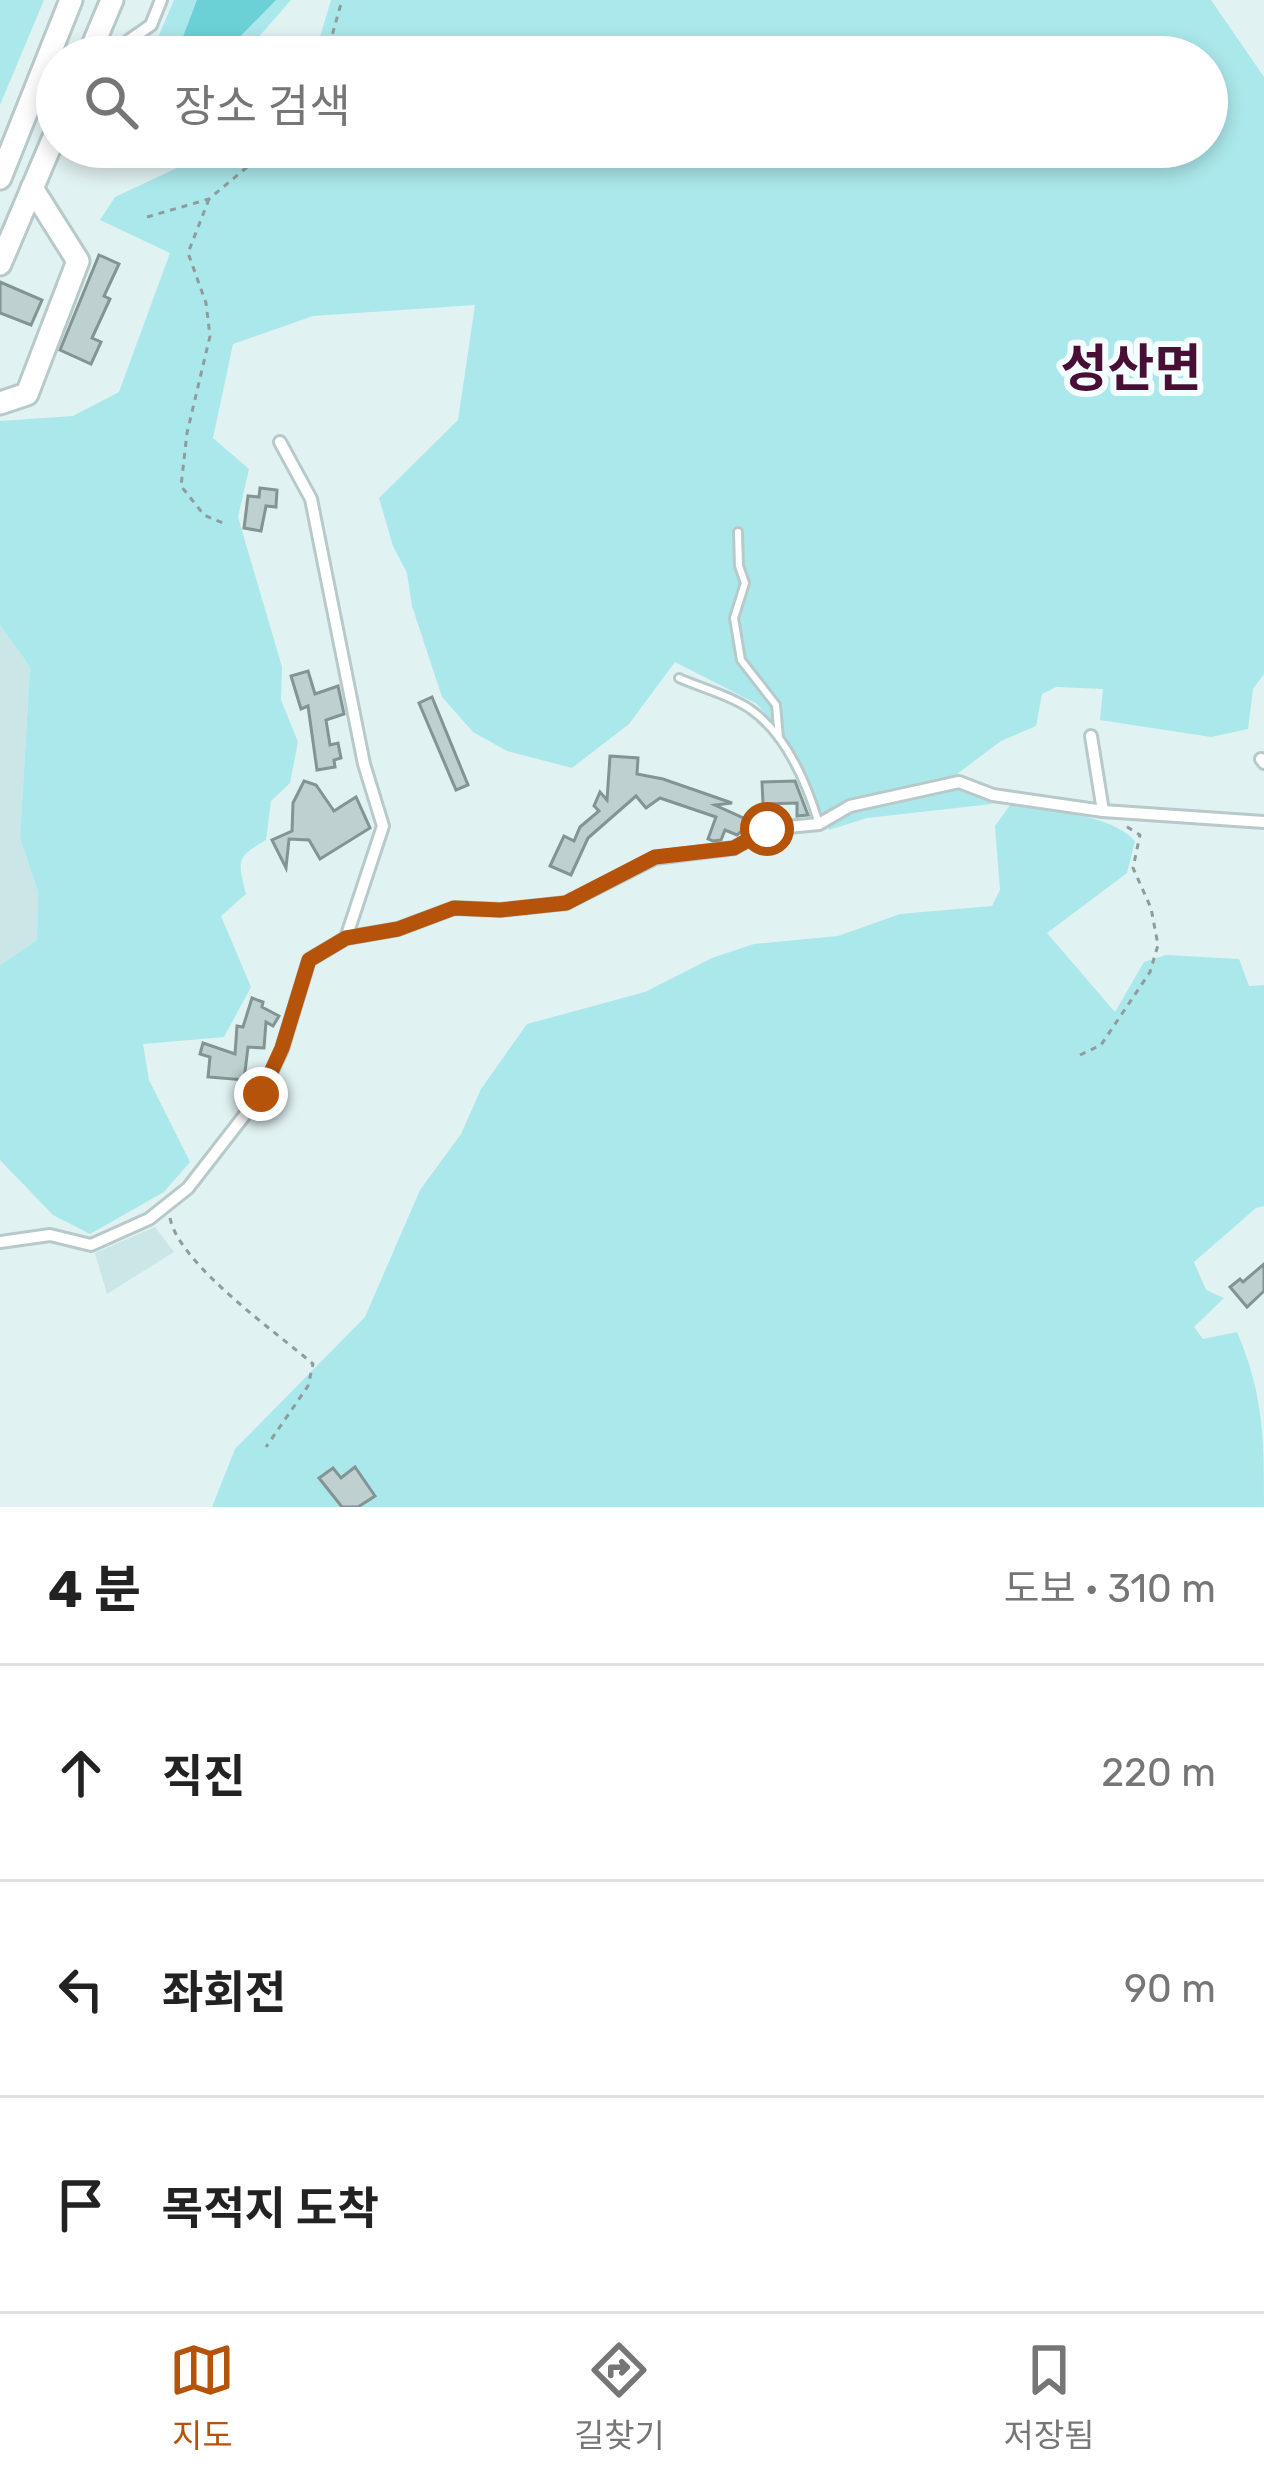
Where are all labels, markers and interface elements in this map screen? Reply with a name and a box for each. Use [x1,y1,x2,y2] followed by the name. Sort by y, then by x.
[36,36,1228,168] search box
[78,69,144,135] icon: search
[174,80,351,133] text: 장소 검색
[1061,338,1201,399] district label: 성산면
[740,802,794,856] route start
[234,1067,288,1121] route end
[48,1559,141,1620] text: 4 분
[1004,1566,1216,1612] text: 도보 · 310 m
[48,1740,114,1806] icon: ahead
[162,1750,245,1803] text: 직진
[1101,1750,1216,1796] text: 220 m
[48,1956,114,2022] icon: left
[162,1966,286,2019] text: 좌회전
[1124,1966,1216,2012] text: 90 m
[48,2172,114,2238] icon: arrive
[162,2182,379,2235] text: 목적지 도착
[169,2337,235,2457] tab: 지도
[574,2337,665,2457] tab: 길찾기
[1004,2337,1095,2457] tab: 저장됨

